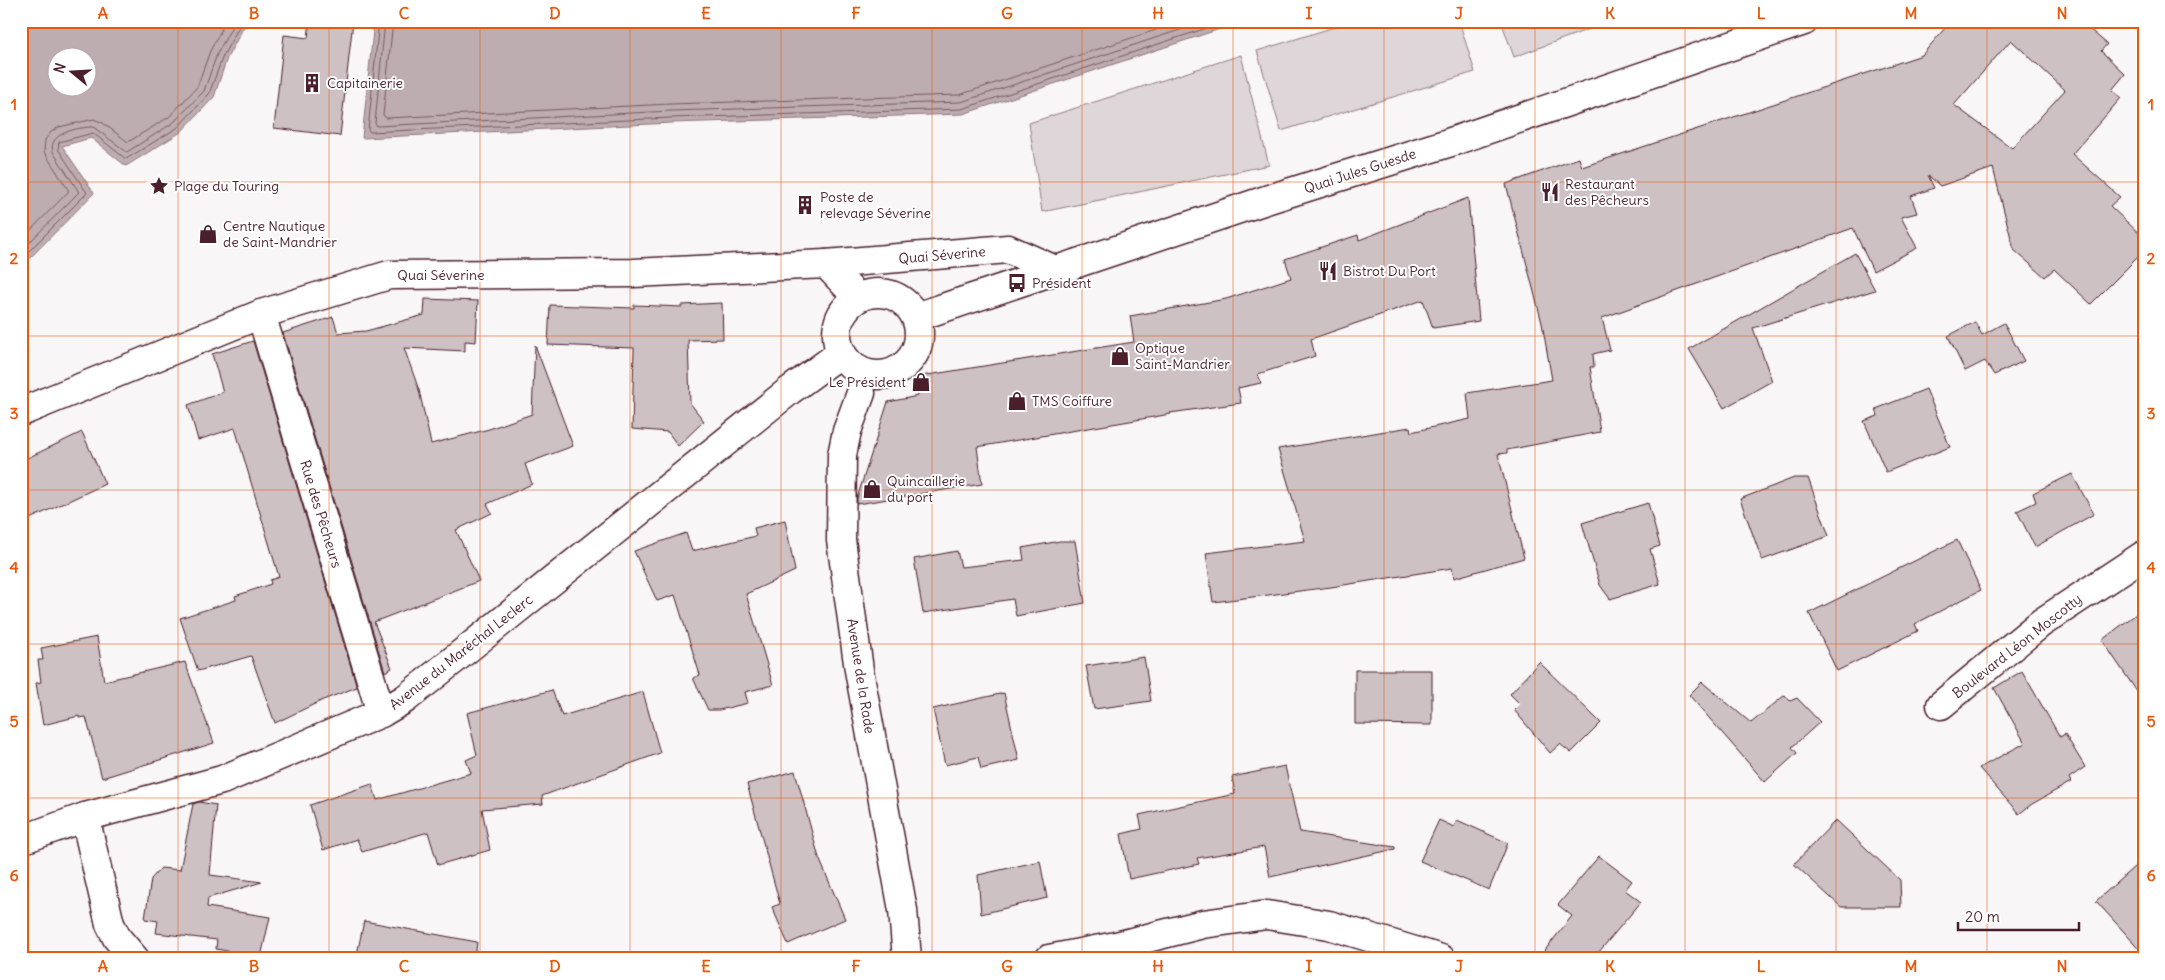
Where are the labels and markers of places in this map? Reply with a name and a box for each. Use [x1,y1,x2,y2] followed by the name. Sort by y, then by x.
[301,72,323,94] building icon: Capitainerie
[327,74,403,92] place label: Capitainerie
[148,175,170,197] place icon: Plage du Touring
[1565,175,1649,209] place label: Restaurant des Pêcheurs
[174,177,279,195] place label: Plage du Touring
[1539,181,1561,203] restaurant icon: Restaurant des Pêcheurs
[820,188,931,222] place label: Poste de relevage Séverine
[794,194,816,216] building icon: Poste de relevage Séverine
[223,217,337,251] place label: Centre Nautique de Saint-Mandrier
[197,223,219,245] shop icon: Centre Nautique de Saint-Mandrier
[1317,260,1339,282] restaurant icon: Bistrot Du Port
[1343,262,1436,280] place label: Bistrot Du Port
[1006,272,1028,294] bus stop icon: Président
[1032,274,1091,292] place label: Président
[1135,339,1230,373] place label: Optique Saint-Mandrier
[1109,345,1131,367] shop icon: Optique Saint-Mandrier
[910,371,932,393] shop icon: Le Président
[829,373,906,391] place label: Le Président
[1006,390,1028,412] shop icon: TMS Coiffure
[1032,392,1112,410] place label: TMS Coiffure
[887,472,965,506] place label: Quincaillerie du port
[861,478,883,500] shop icon: Quincaillerie du port

